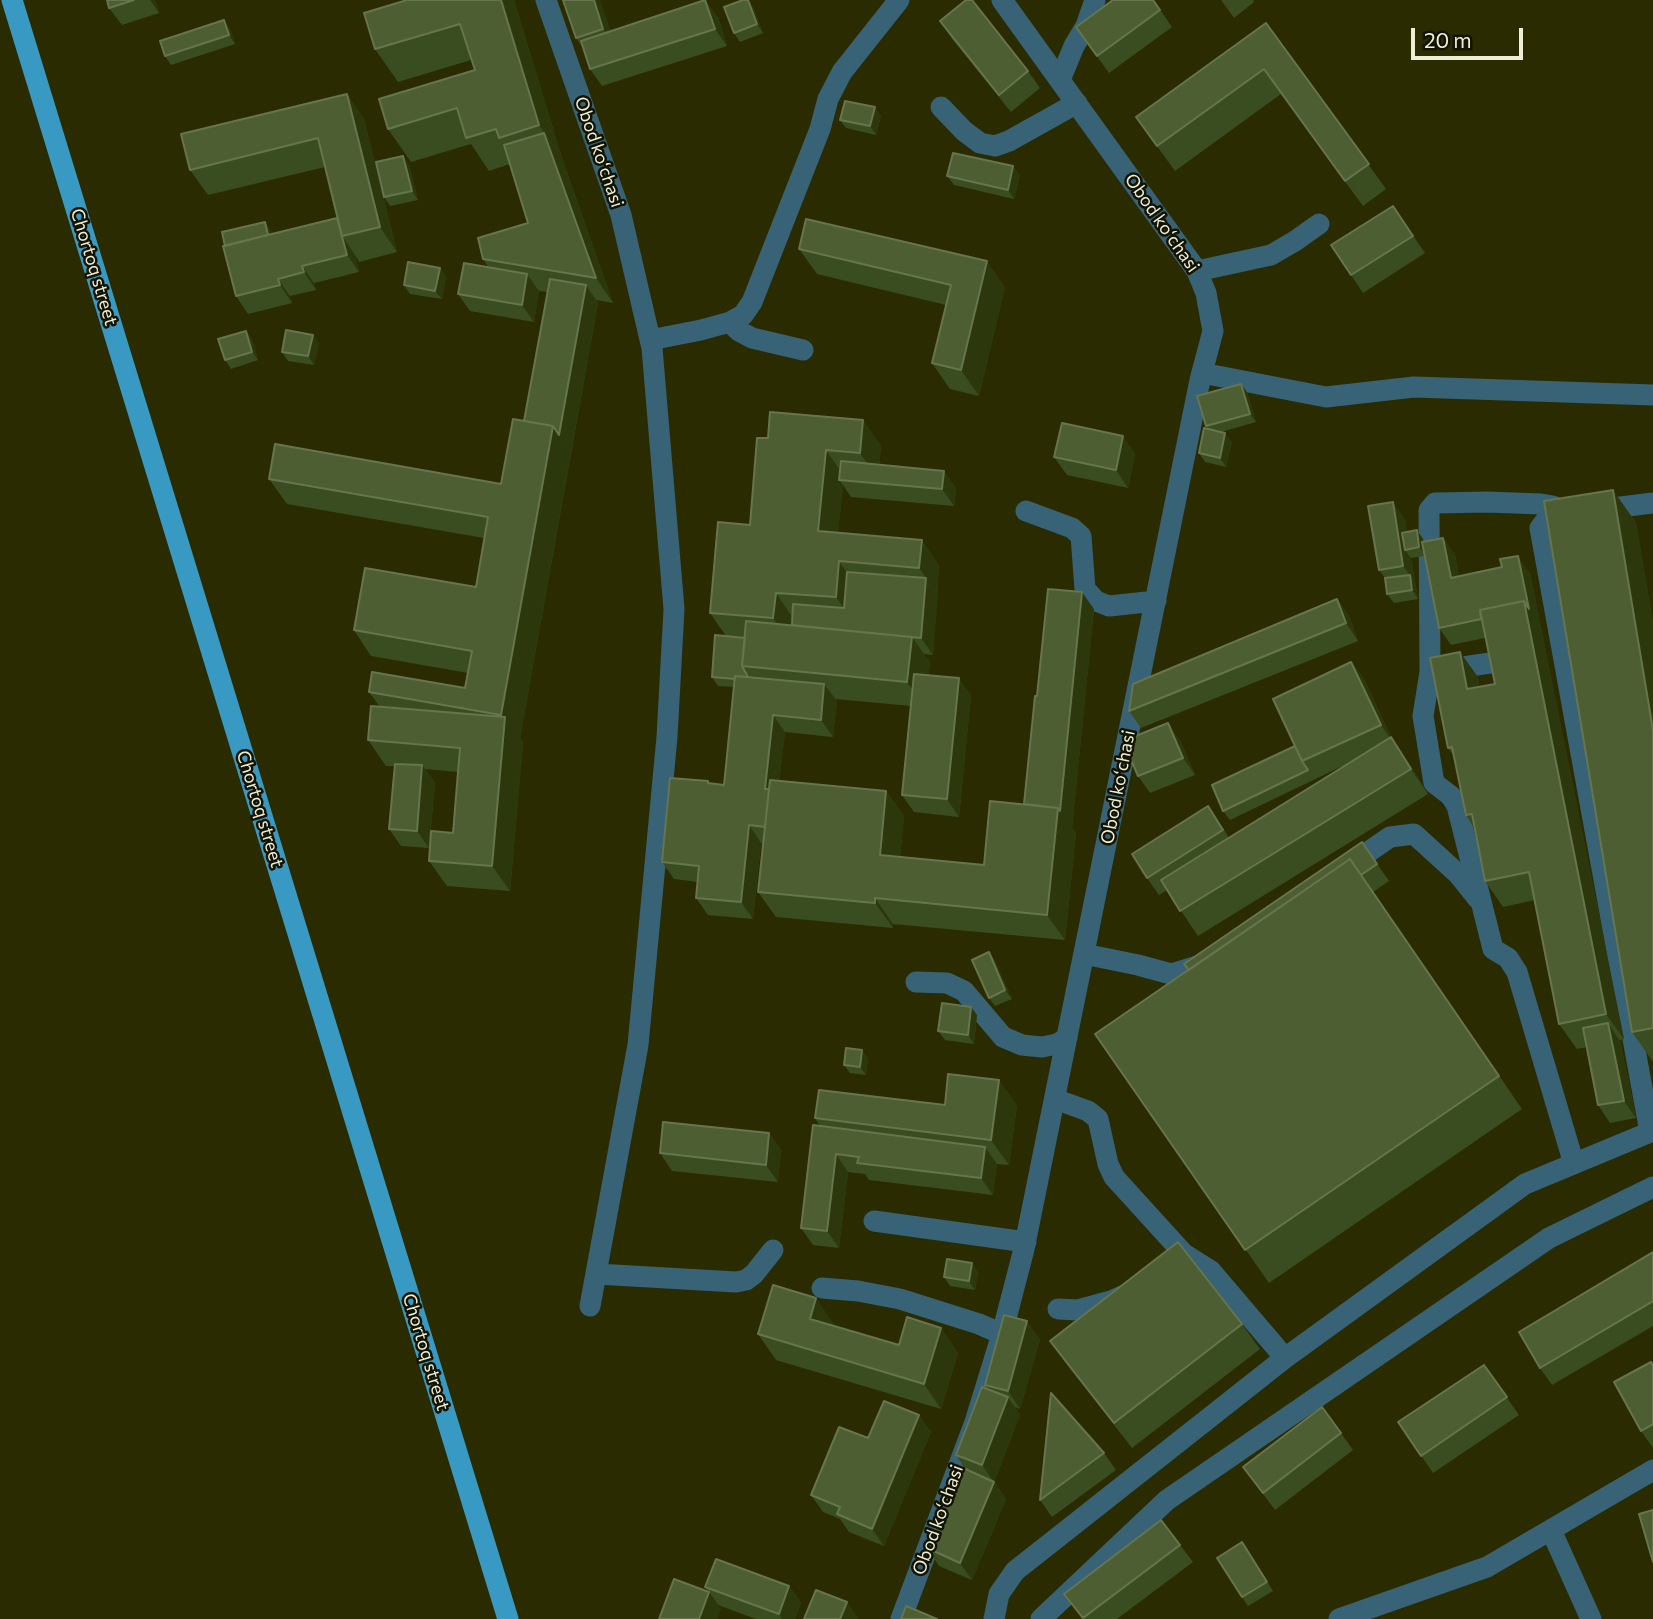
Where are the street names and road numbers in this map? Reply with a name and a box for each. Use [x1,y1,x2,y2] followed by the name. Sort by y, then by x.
[570,94,628,210] street label: Obod koʻchasi
[1120,169,1204,277] street label: Obod koʻchasi
[66,206,122,328] street label: Chortoq street
[1096,728,1140,846] street label: Obod koʻchasi
[232,748,288,870] street label: Chortoq street
[398,1291,454,1413] street label: Chortoq street
[908,1462,968,1578] street label: Obod koʻchasi

